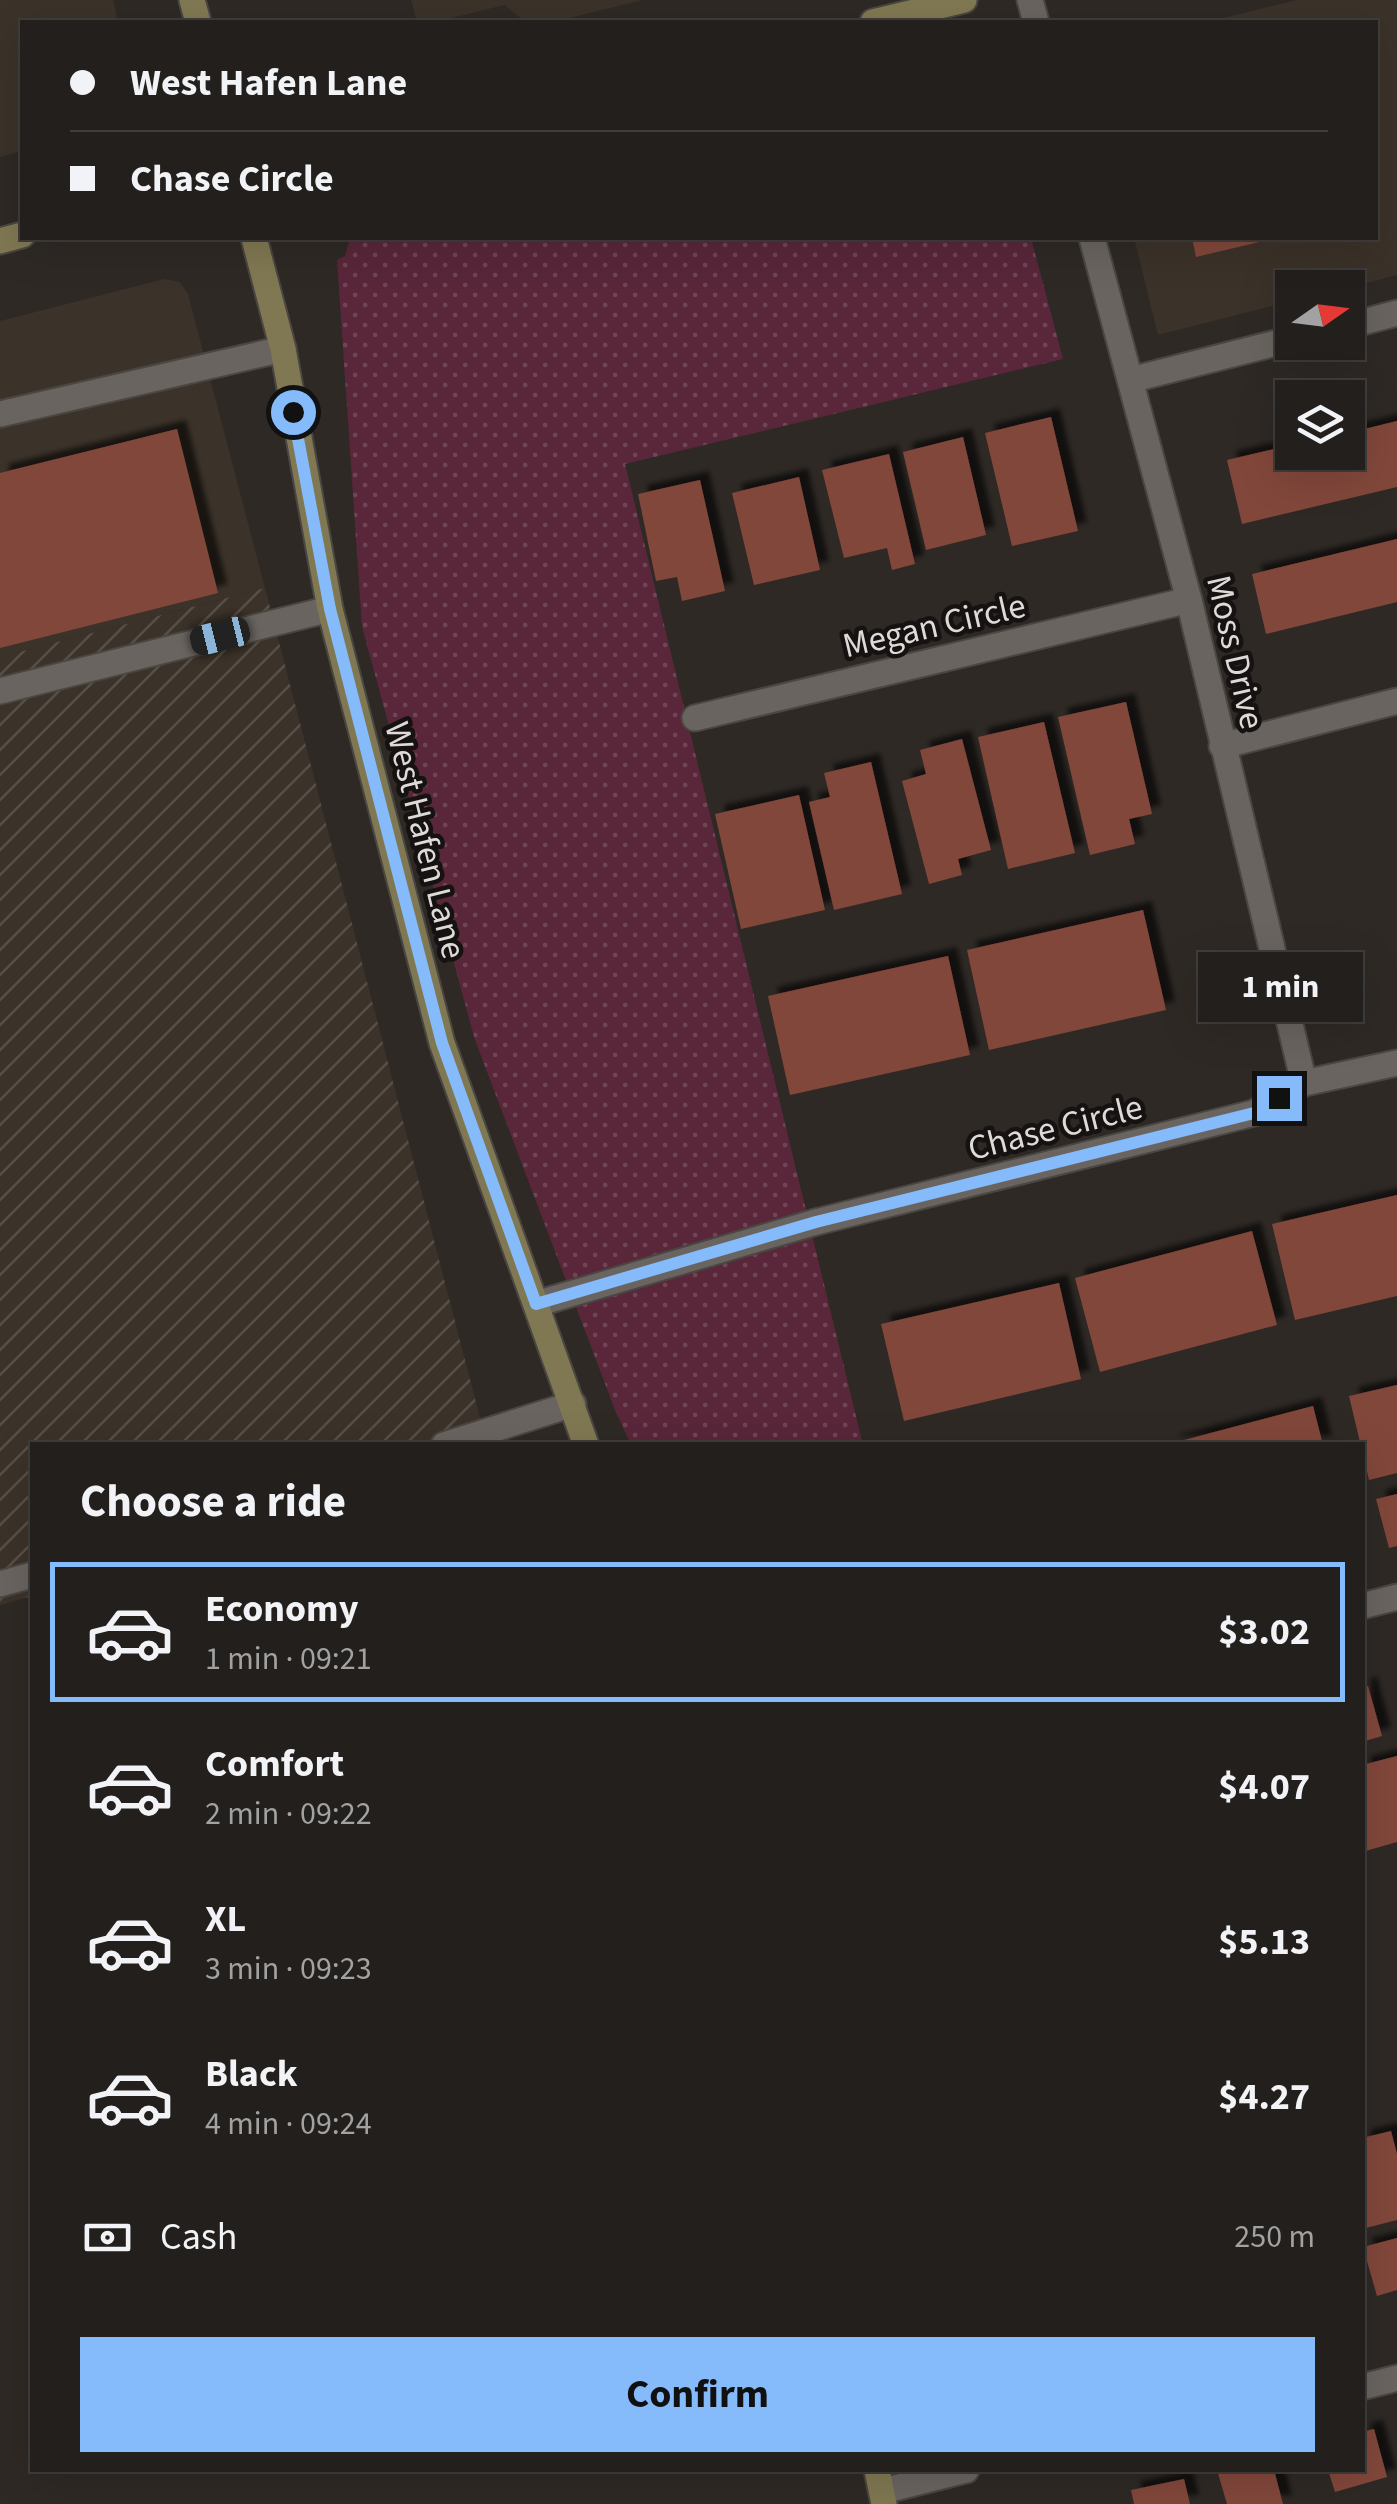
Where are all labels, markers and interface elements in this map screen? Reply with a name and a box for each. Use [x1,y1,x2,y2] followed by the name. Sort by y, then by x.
[130,56,407,110] text: West Hafen Lane
[130,152,334,206] text: Chase Circle
[1275,270,1365,360] north arrow
[1275,270,1365,470] map controls
[1275,380,1365,470] button: layers
[271,390,316,435] route start
[1193,570,1277,734] street label: Moss Drive
[838,581,1030,671] street label: Megan Circle
[187,614,253,658] car
[371,716,479,964] street label: West Hafen Lane
[1196,953,1362,1023] callout: 1 min
[1242,964,1319,1010] text: 1 min
[1257,1076,1302,1121] route end
[963,1082,1148,1174] street label: Chase Circle
[80,1470,346,1534] text: Choose a ride
[205,1582,358,1636] text: Economy
[85,1587,175,1677] icon: car
[1218,1605,1310,1659] text: $3.02
[205,1636,372,1682] text: 1 min · 09:21
[205,1737,344,1791] text: Comfort
[85,1742,175,1832] icon: car
[1218,1760,1310,1814] text: $4.07
[205,1791,372,1837] text: 2 min · 09:22
[205,1892,246,1946] text: XL
[85,1897,175,1987] icon: car
[1218,1915,1310,1969] text: $5.13
[205,1946,372,1992] text: 3 min · 09:23
[205,2047,298,2101] text: Black
[85,2052,175,2142] icon: car
[1218,2070,1310,2124] text: $4.27
[205,2101,372,2147] text: 4 min · 09:24
[80,2210,135,2265] icon: cash
[160,2210,237,2264] text: Cash
[1234,2214,1315,2260] text: 250 m
[80,2337,1315,2452] button: Confirm

